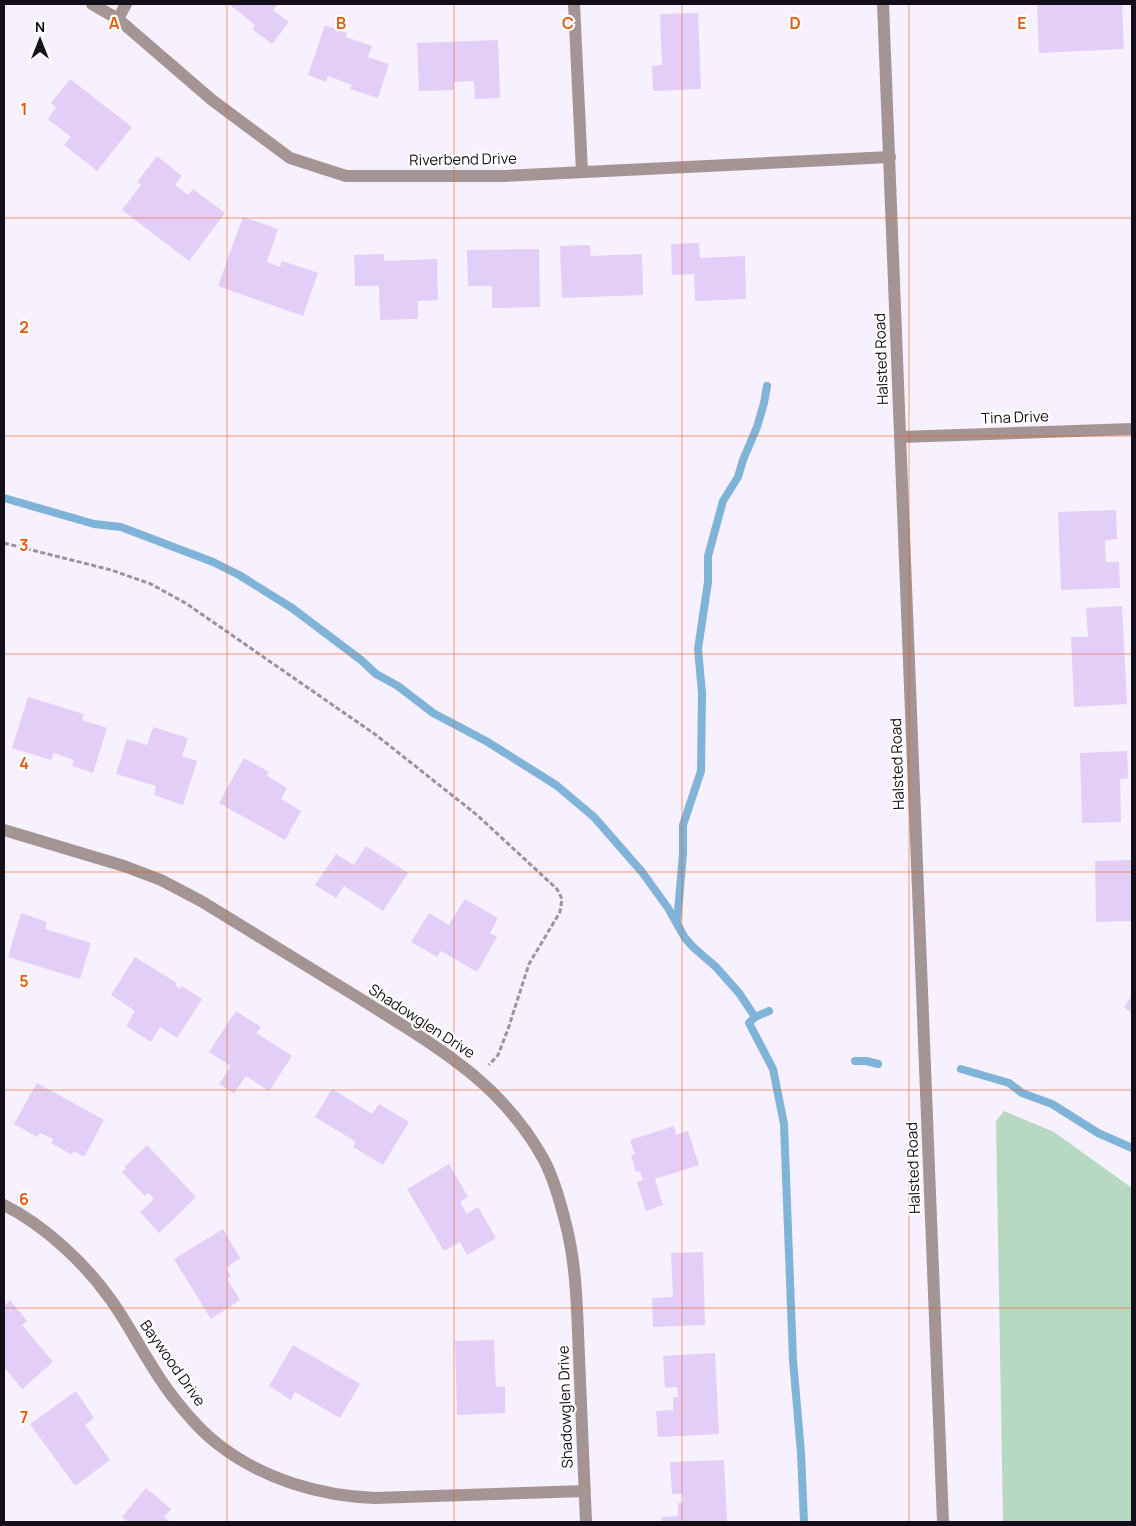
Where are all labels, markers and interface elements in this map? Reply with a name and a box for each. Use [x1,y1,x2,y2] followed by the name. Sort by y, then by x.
[109,12,120,34] text: A
[336,12,346,34] text: B
[562,12,574,34] text: C
[789,12,801,34] text: D
[1017,12,1027,34] text: E
[15,15,65,65] north arrow
[35,17,45,36] text: N
[20,98,28,120] text: 1
[409,148,517,170] street label: Riverbend Drive
[869,313,893,405] street label: Halsted Road
[19,316,29,338] text: 2
[981,405,1049,429] street label: Tina Drive
[19,534,29,556] text: 3
[885,718,909,810] street label: Halsted Road
[19,752,29,774] text: 4
[19,970,29,992] text: 5
[365,979,480,1063] street label: Shadowglen Drive
[901,1122,925,1214] street label: Halsted Road
[19,1188,29,1210] text: 6
[135,1316,211,1411] street label: Baywood Drive
[552,1345,578,1469] street label: Shadowglen Drive
[20,1406,28,1428] text: 7

